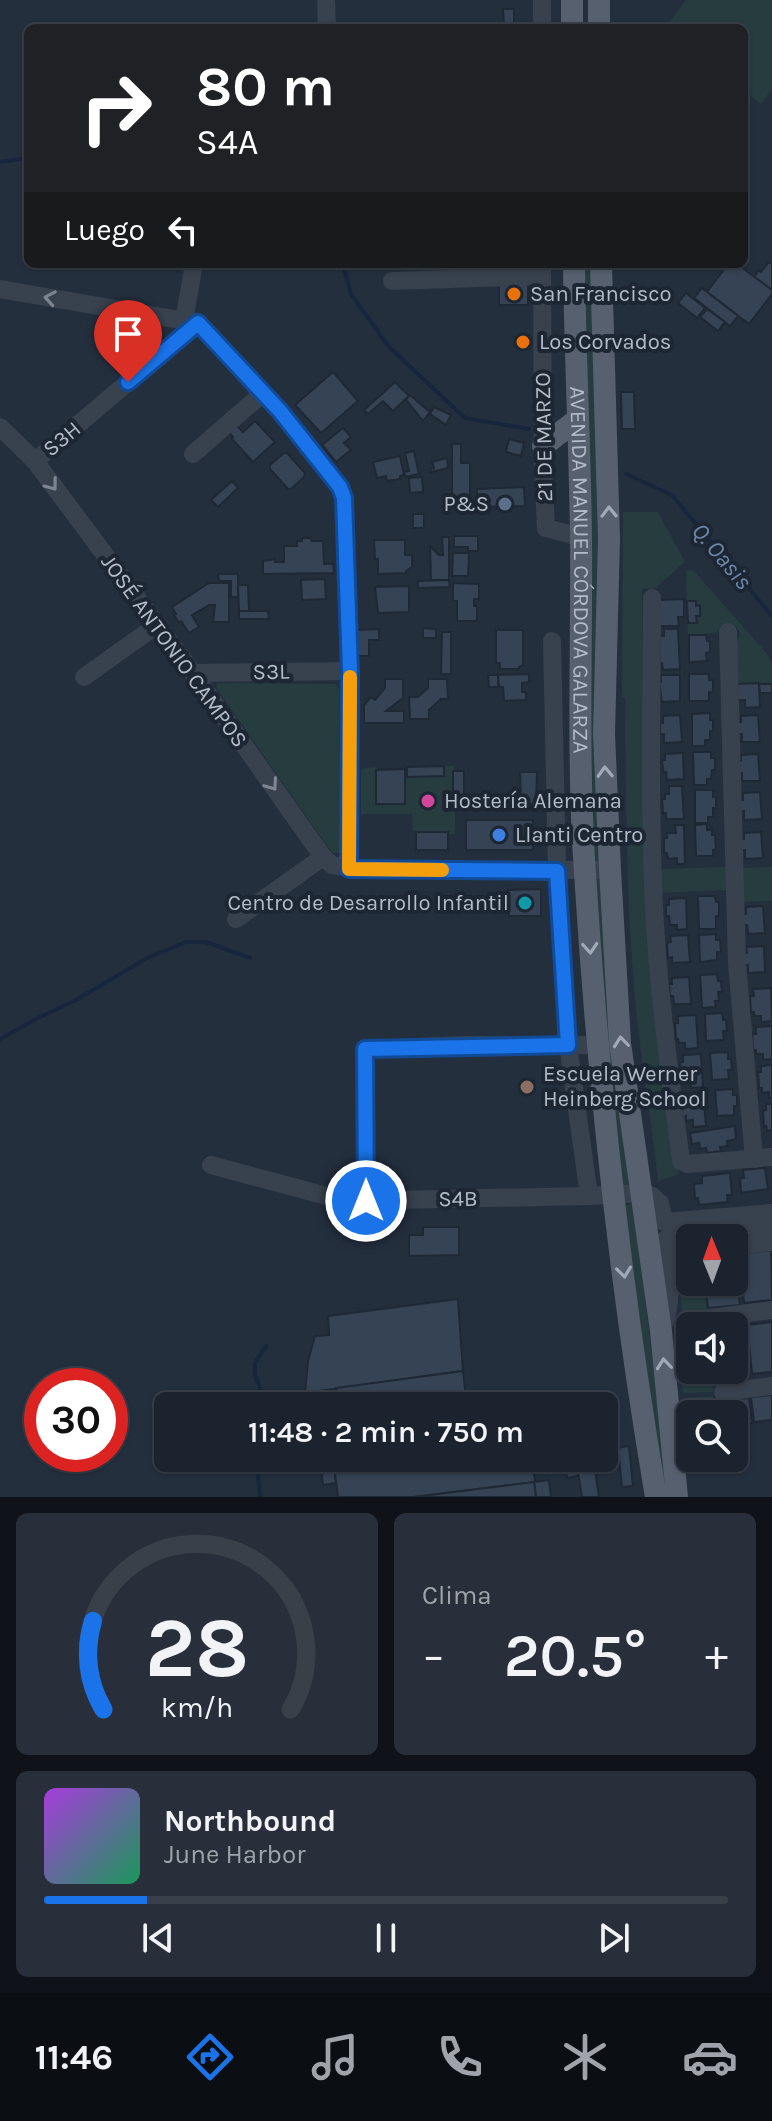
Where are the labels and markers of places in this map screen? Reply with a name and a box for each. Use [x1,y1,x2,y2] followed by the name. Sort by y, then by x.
[530,281,672,307] place label: San Francisco
[505,285,523,303] marker: San Francisco
[94,300,162,382] pin
[539,329,671,355] place label: Los Corvados
[514,333,532,351] marker: Los Corvados
[443,491,489,517] place label: P&S
[496,495,514,513] marker: P&S
[444,788,622,814] place label: Hostería Alemana
[419,792,437,810] marker: Hostería Alemana
[515,822,643,848] place label: Llanti Centro
[490,826,508,844] marker: Llanti Centro
[228,890,509,916] place label: Centro de Desarrollo Infantil
[516,894,534,912] marker: Centro de Desarrollo Infantil
[543,1061,707,1112] place label: Escuela Werner Heinberg School
[518,1078,536,1096] marker: Escuela Werner Heinberg School

